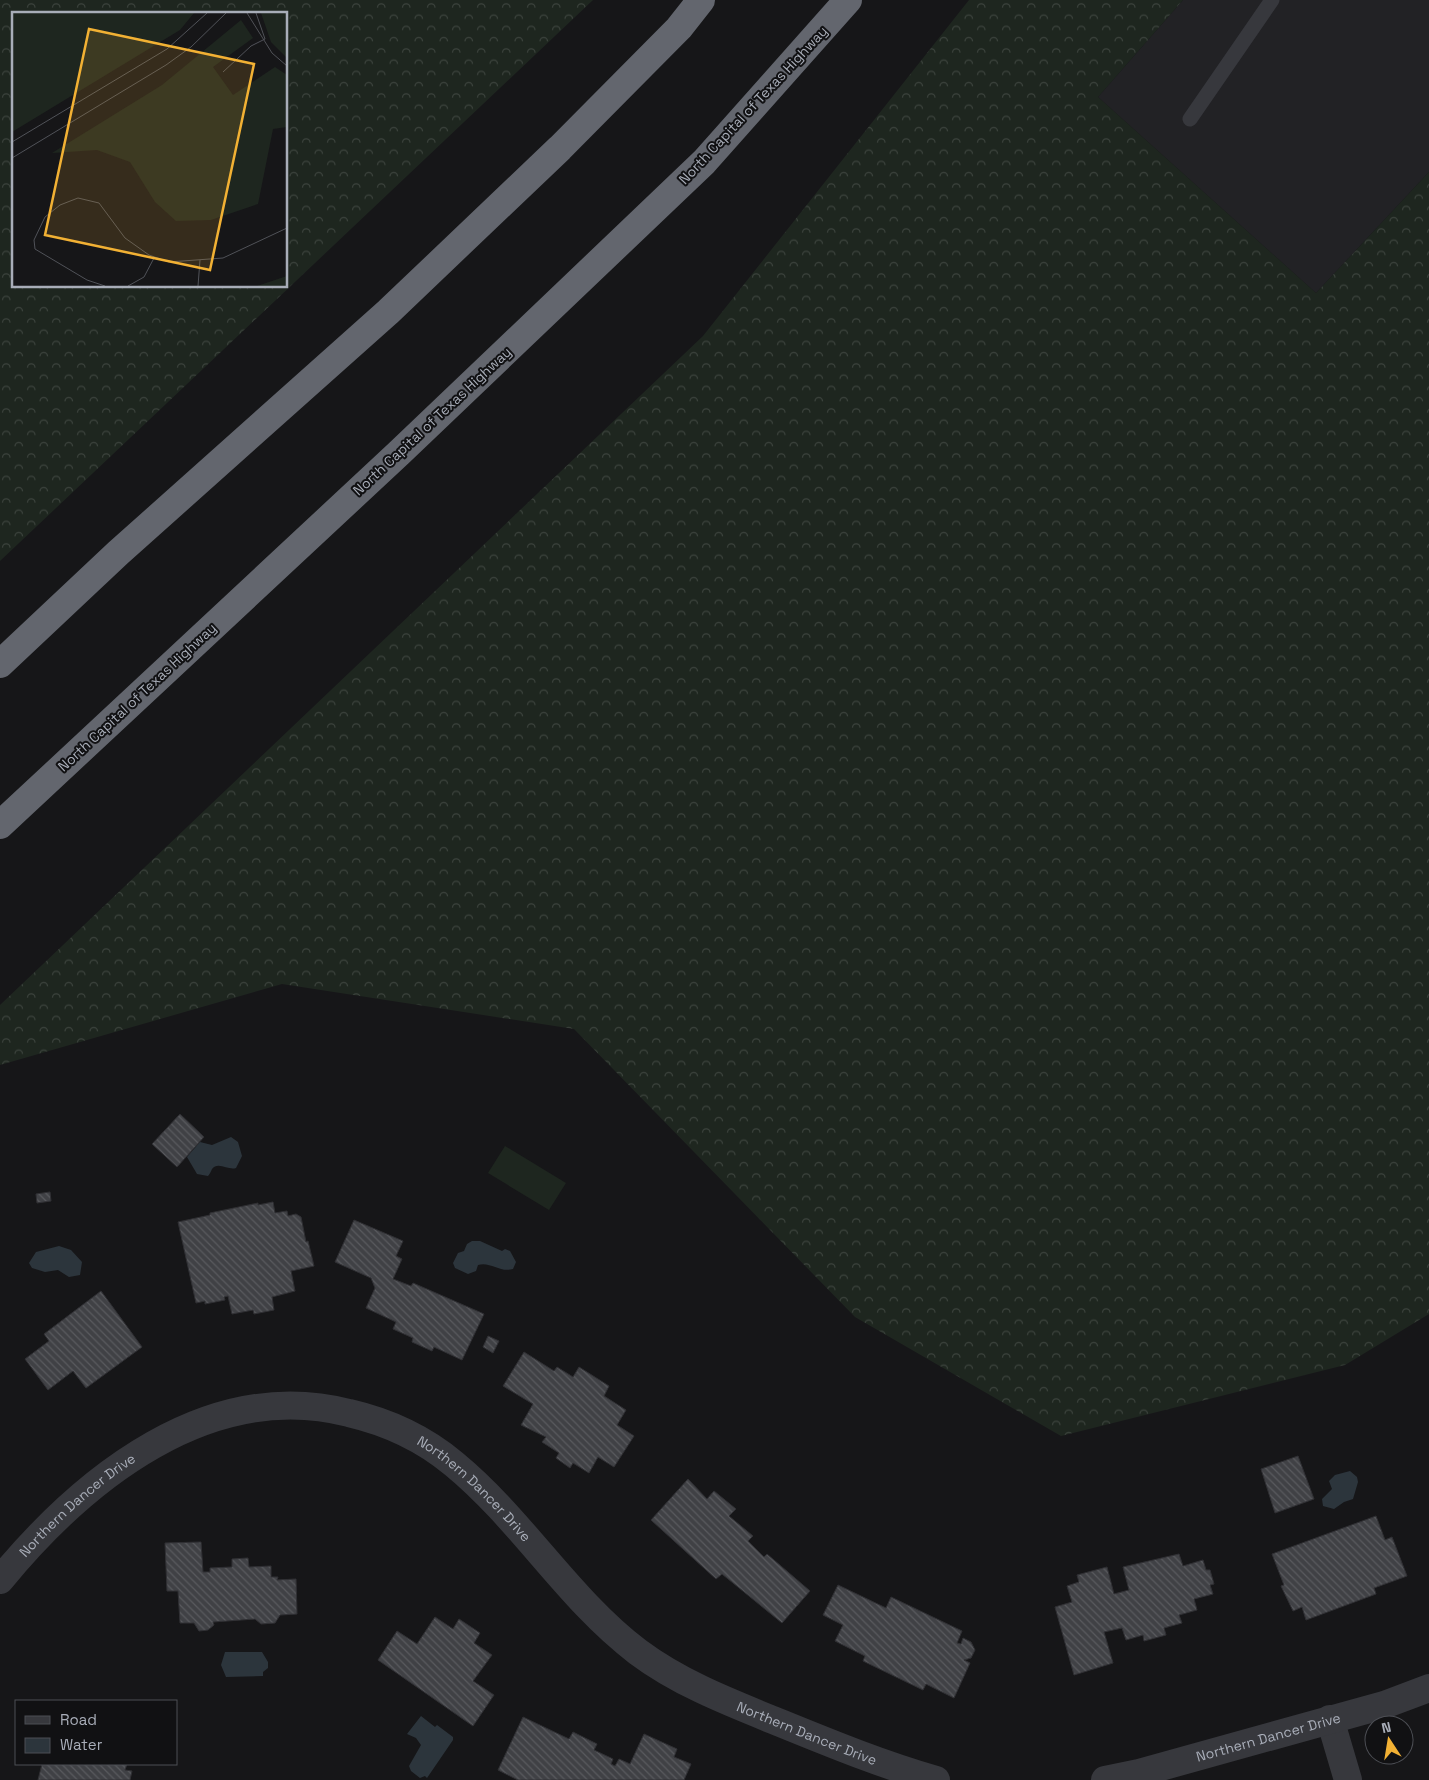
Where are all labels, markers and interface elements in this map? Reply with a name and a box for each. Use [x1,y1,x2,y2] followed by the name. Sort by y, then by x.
[12,12,288,288] inset map
[675,22,831,188] street label: North Capital of Texas Highway
[349,343,515,499] street label: North Capital of Texas Highway
[54,619,220,775] street label: North Capital of Texas Highway
[414,1432,535,1545] street label: Northern Dancer Drive
[15,1449,139,1561] street label: Northern Dancer Drive
[734,1697,879,1769] street label: Northern Dancer Drive
[15,1700,178,1765] legend
[1194,1708,1343,1766] street label: Northern Dancer Drive
[60,1710,97,1729] text: Road
[1364,1715,1414,1765] north arrow
[1380,1718,1393,1737] text: N
[60,1735,103,1754] text: Water

